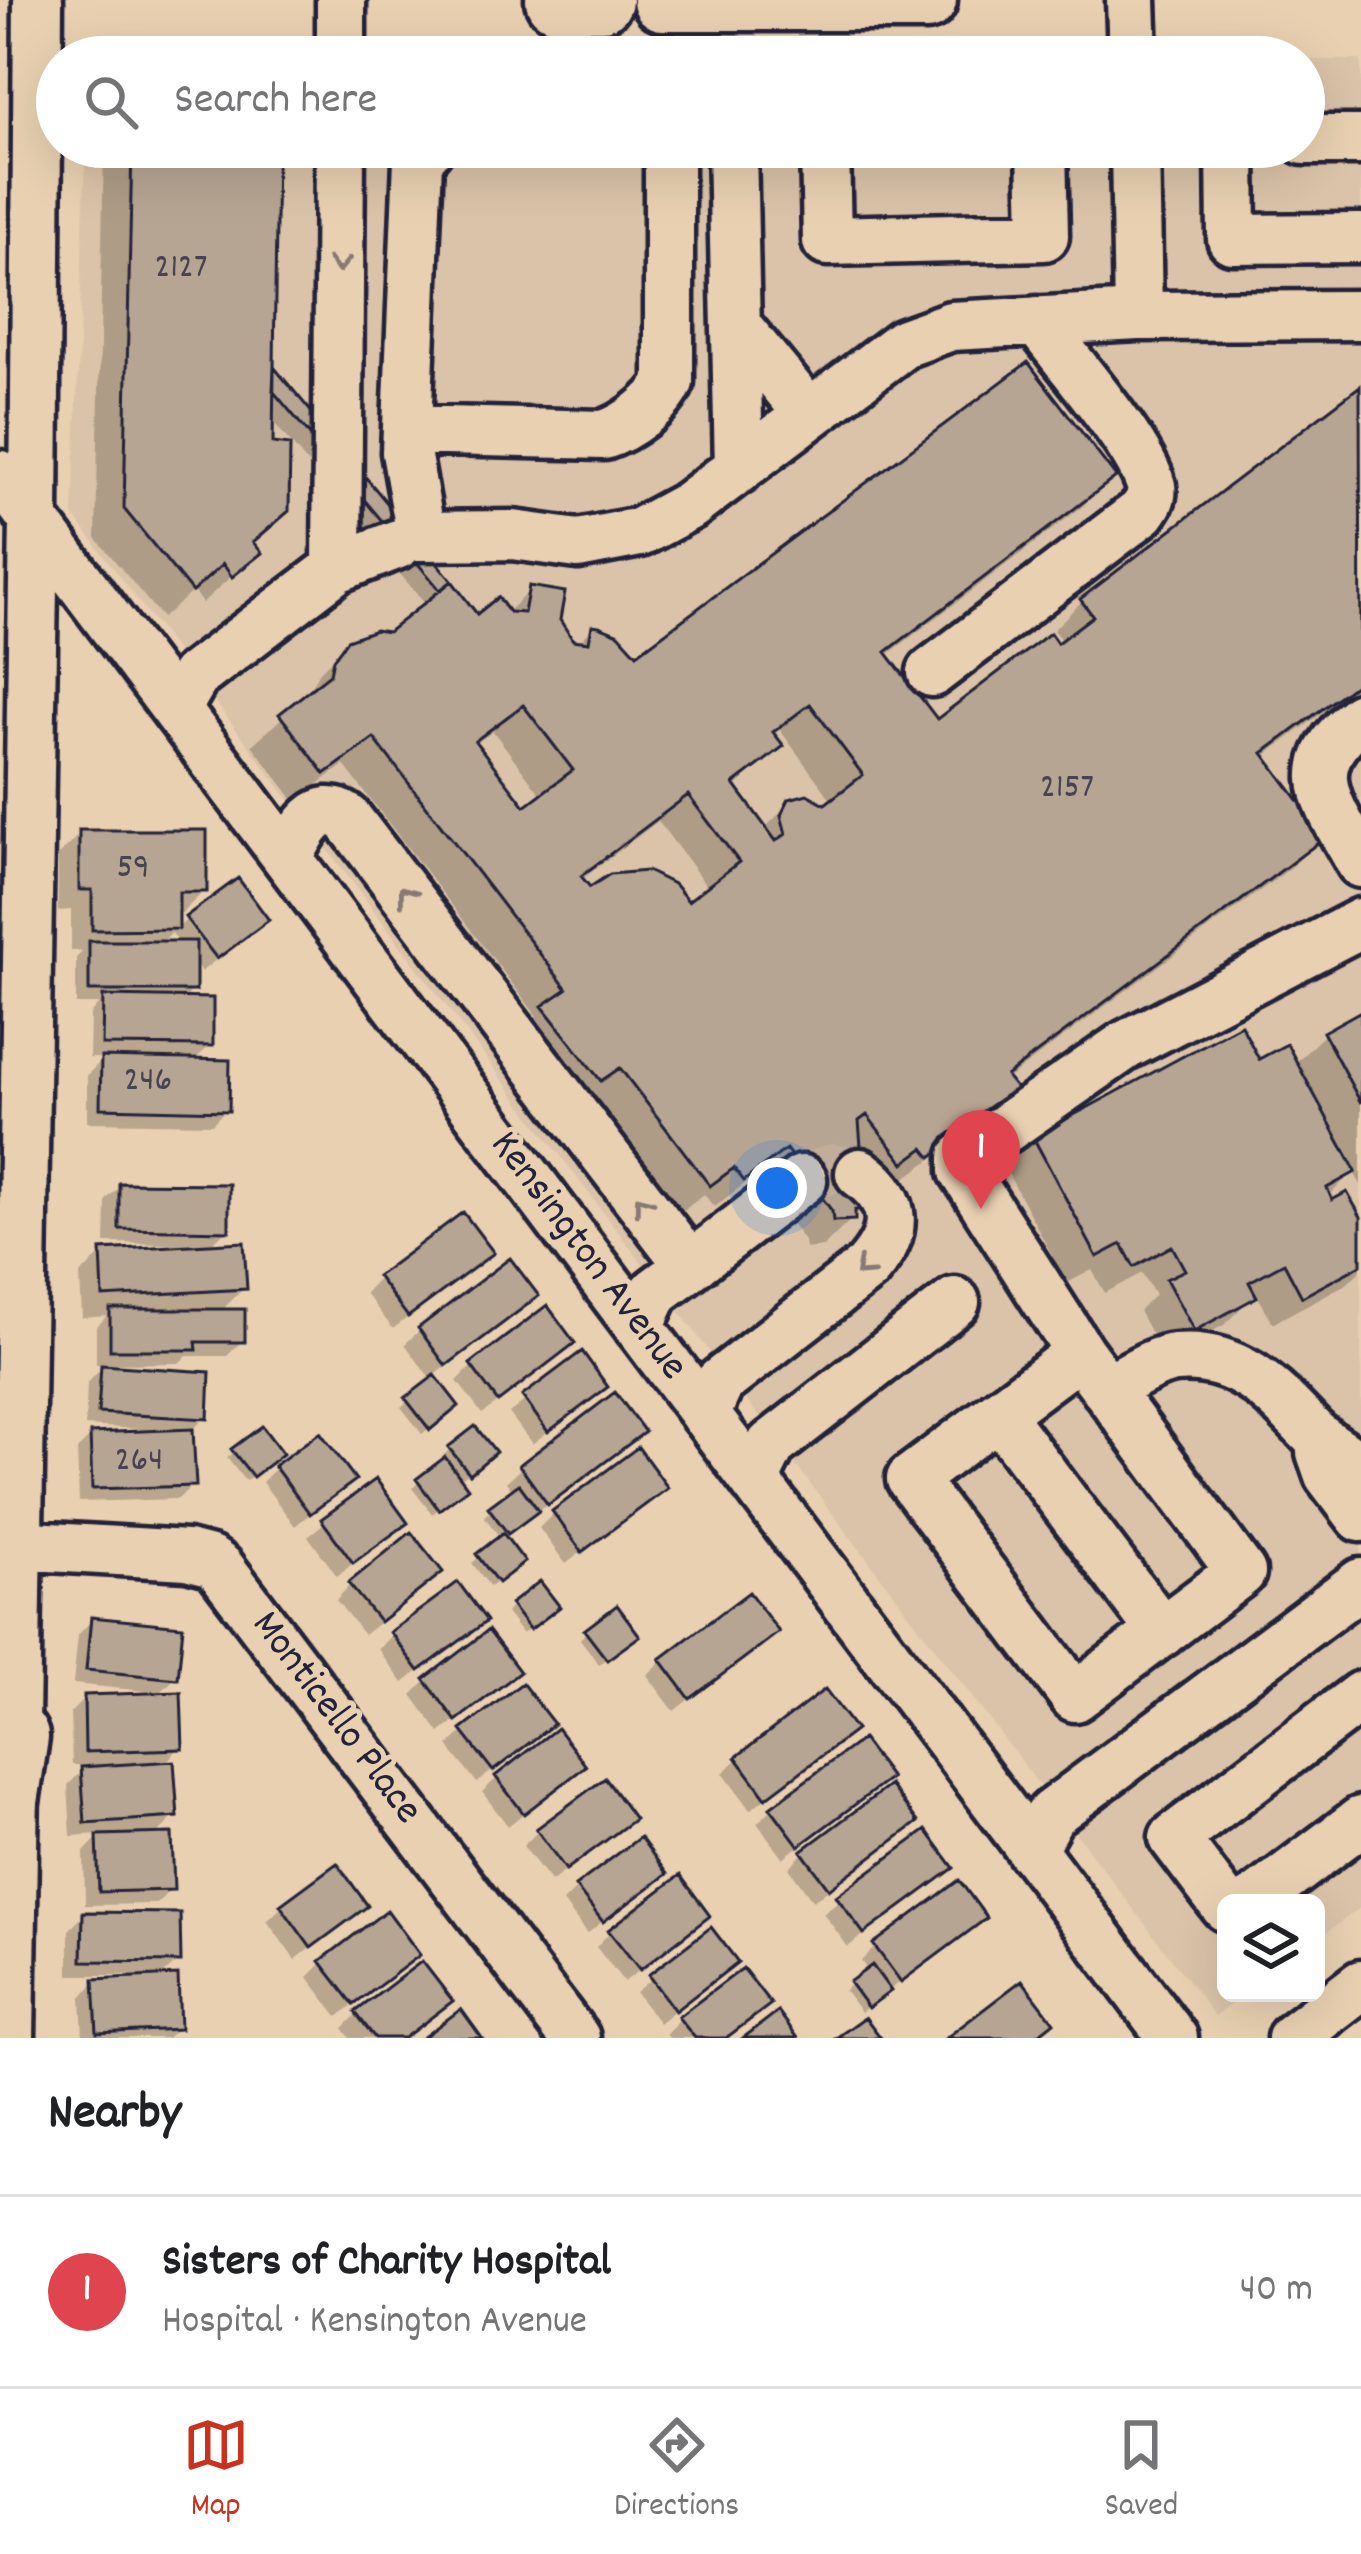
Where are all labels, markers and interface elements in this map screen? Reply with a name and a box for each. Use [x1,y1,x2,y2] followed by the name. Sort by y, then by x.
[36,36,1325,168] search box
[78,69,144,135] icon: search
[174,70,377,134] text: Search here
[154,243,208,295] house number: 2127
[326,256,352,274] one-way arrow
[1040,763,1094,815] house number: 2157
[116,843,150,895] house number: 59
[398,886,420,908] one-way arrow
[124,1056,172,1108] house number: 246
[942,1110,1020,1209] pin: 1
[473,1120,701,1394] street label: Kensington Avenue
[747,1158,807,1218] your location
[635,1196,656,1218] one-way arrow
[856,1255,877,1276] one-way arrow
[115,1436,163,1488] house number: 264
[235,1600,435,1838] street label: Monticello Place
[1217,1894,1325,2002] map controls
[1217,1894,1325,2002] button: layers
[48,2080,181,2152] text: Nearby
[162,2232,611,2296] text: Sisters of Charity Hospital
[83,2264,91,2319] text: 1
[1240,2264,1313,2319] text: 40 m
[162,2296,587,2351] text: Hospital · Kensington Avenue
[183,2412,249,2531] tab: Map
[614,2412,739,2531] tab: Directions
[1105,2412,1178,2531] tab: Saved

